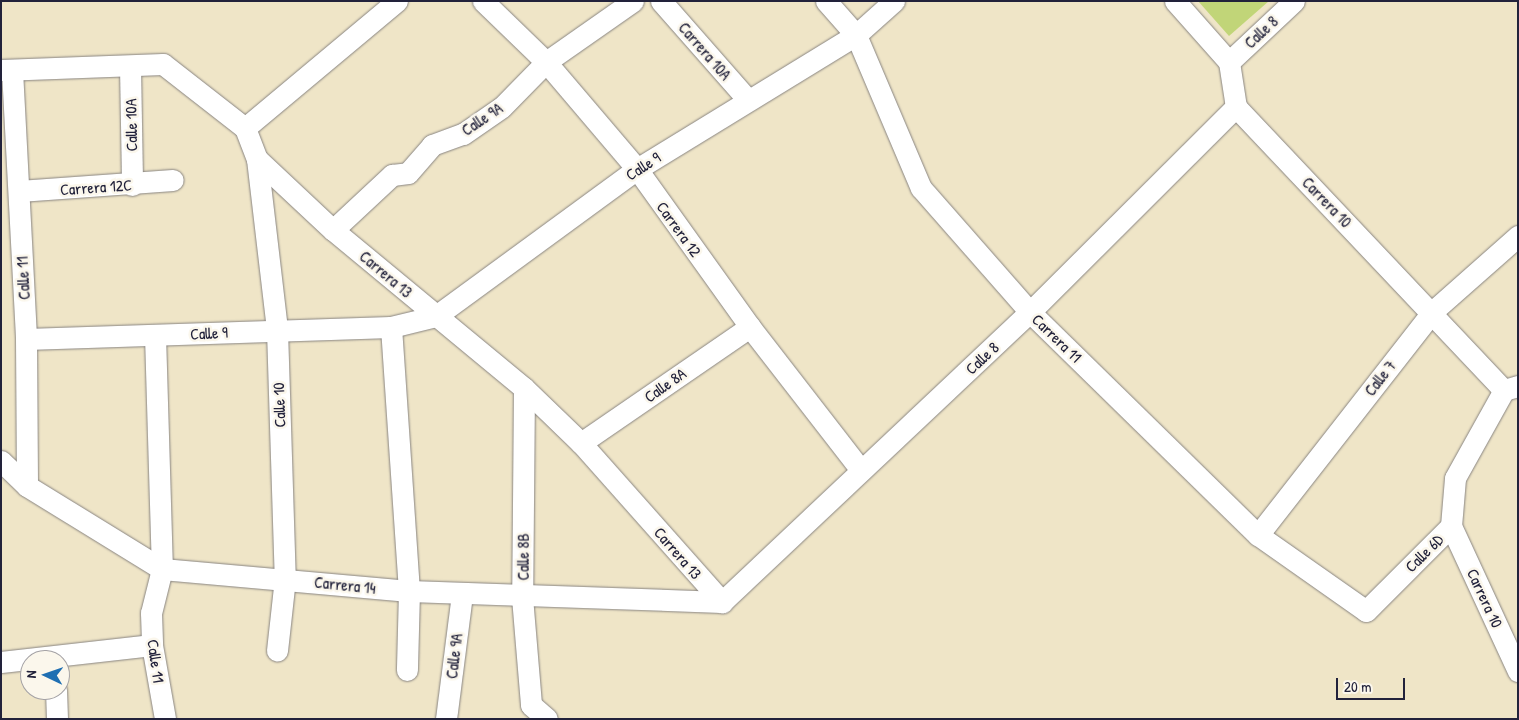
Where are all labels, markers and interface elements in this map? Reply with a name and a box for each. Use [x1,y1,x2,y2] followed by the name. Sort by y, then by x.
[1240,12,1282,52] street label: Calle 8
[675,18,735,84] street label: Carrera 10A
[121,98,141,152] street label: Calle 10A
[458,98,506,140] street label: Calle 9A
[622,148,664,184] street label: Calle 9
[1298,173,1356,231] street label: Carrera 10
[59,175,133,199] street label: Carrera 12C
[653,198,705,260] street label: Carrera 12
[356,246,416,302] street label: Carrera 13
[12,256,34,300] street label: Calle 11
[1028,310,1086,366] street label: Carrera 11
[190,322,228,344] street label: Calle 9
[961,338,1003,378] street label: Calle 8
[1360,356,1400,400] street label: Calle 7
[640,364,690,406] street label: Calle 8A
[269,382,289,428] street label: Calle 10
[650,523,706,583] street label: Carrera 13
[1401,530,1447,576] street label: Calle 6D
[513,533,533,581] street label: Calle 8B
[1463,565,1507,631] street label: Carrera 10
[313,572,377,598] street label: Carrera 14
[442,632,466,680] street label: Calle 9A
[143,638,169,684] street label: Calle 11
[20,650,70,700] north arrow
[1339,668,1408,700] scale bar
[21,670,40,678] text: N
[1344,676,1371,697] text: 20 m

